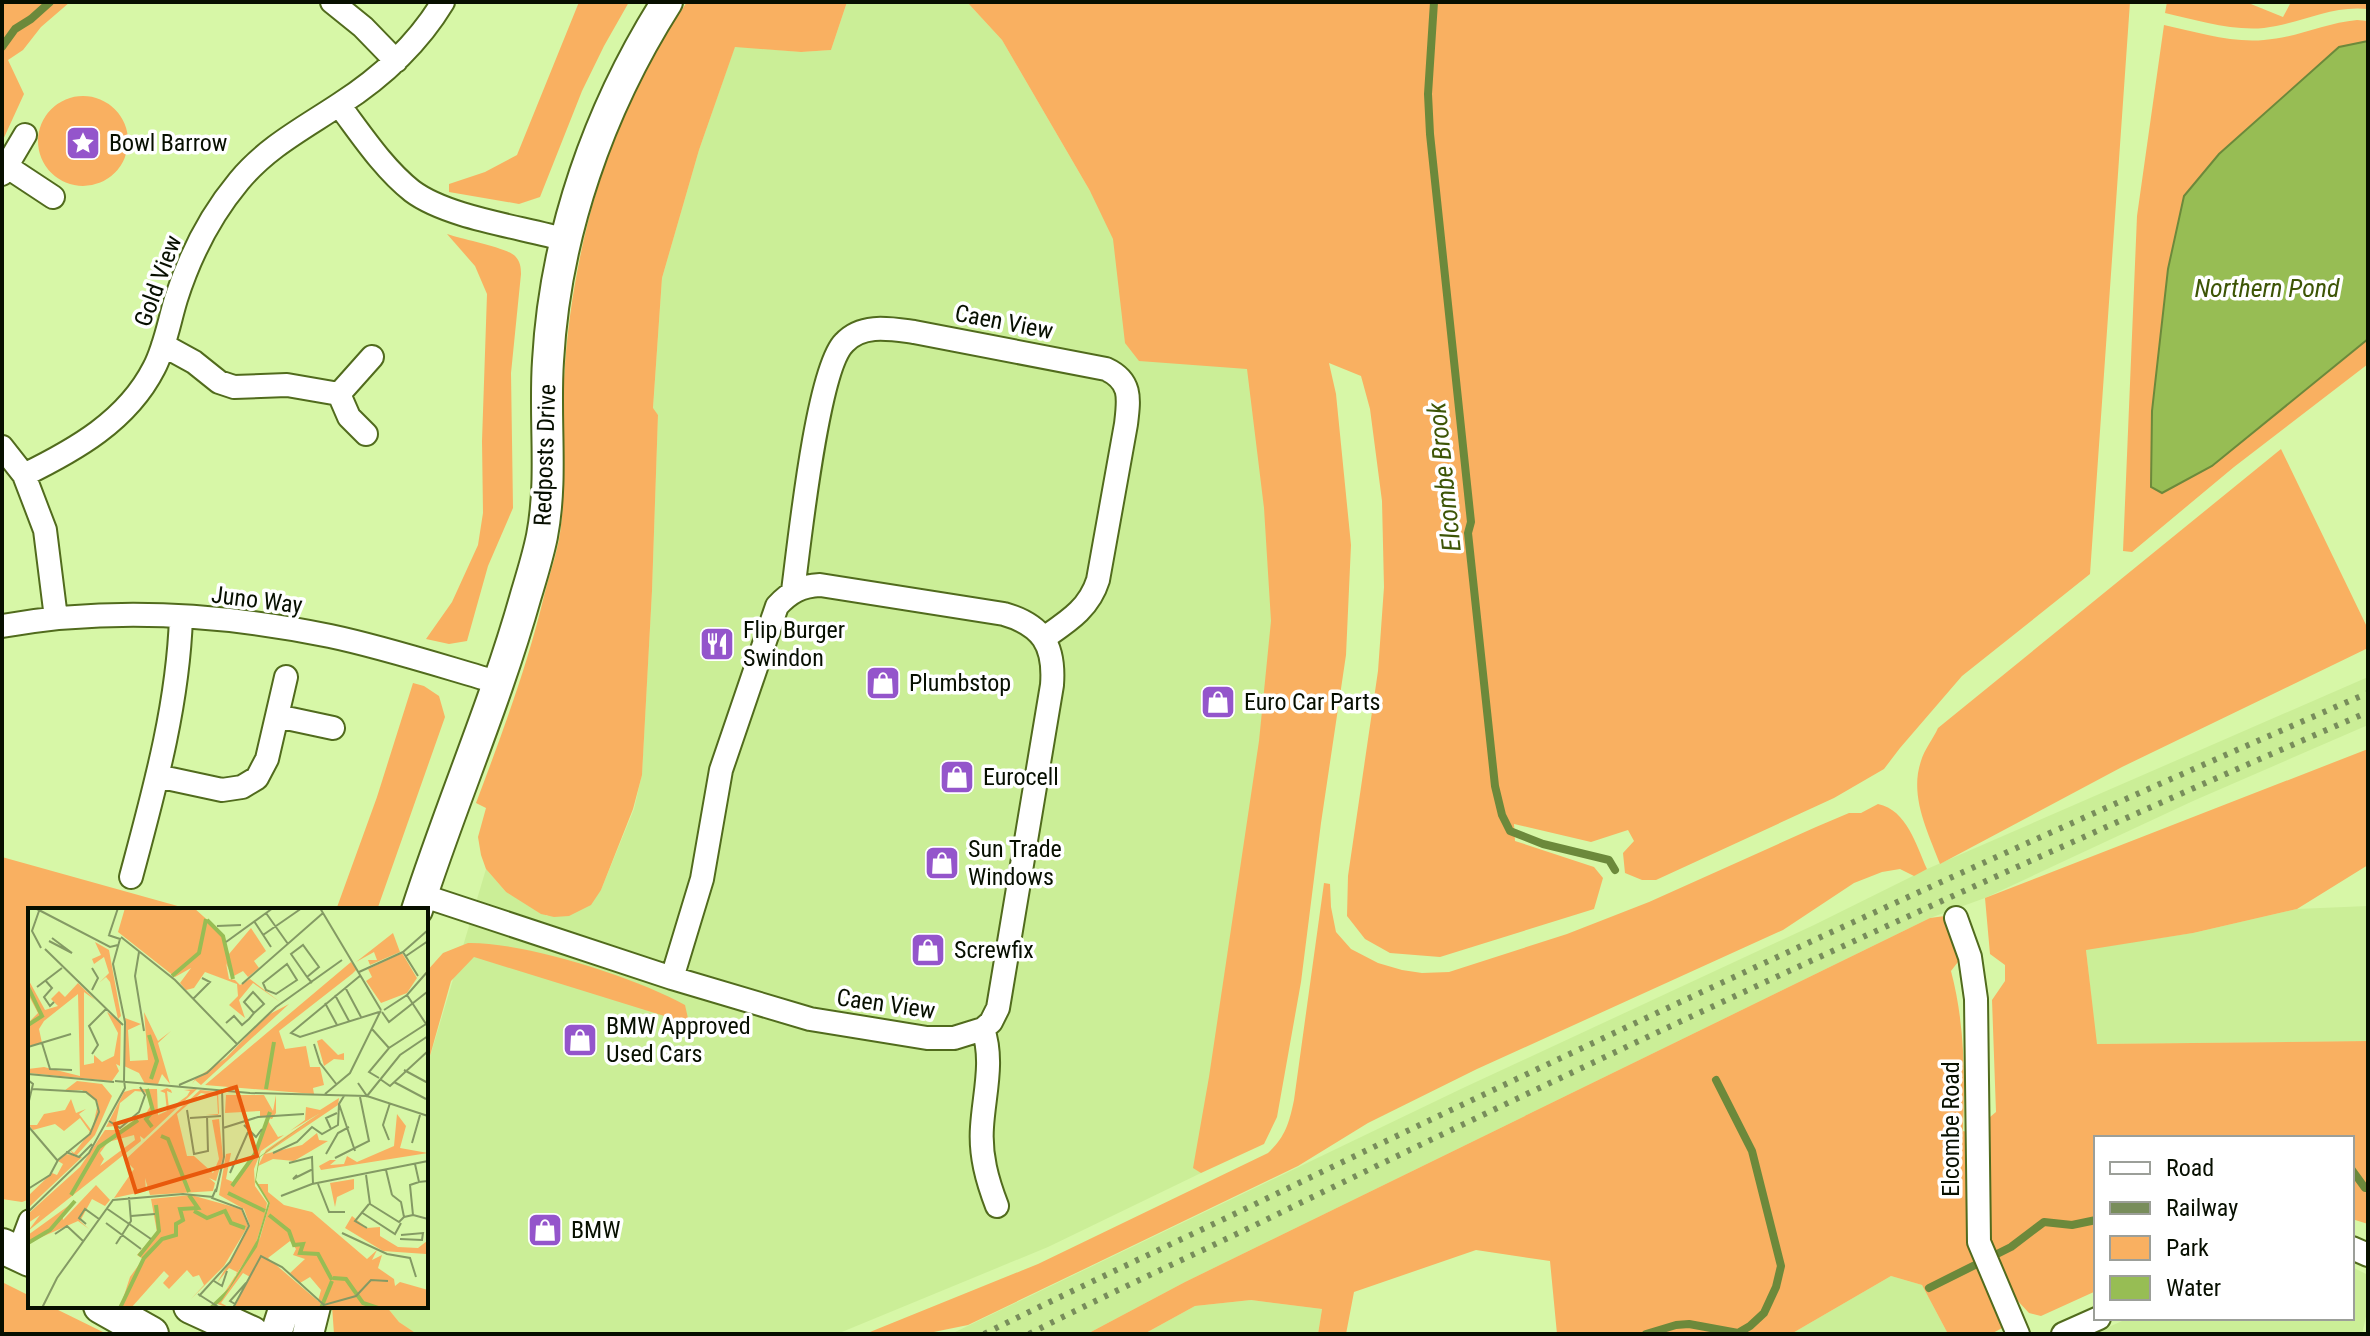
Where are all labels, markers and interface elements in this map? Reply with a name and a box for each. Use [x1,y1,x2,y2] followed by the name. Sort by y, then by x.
[64,124,102,162] place icon: Bowl Barrow
[109,129,227,157] place label: Bowl Barrow
[129,232,187,330] street label: Gold View
[2194,273,2340,303] water label: Northern Pond
[953,299,1055,345] street label: Caen View
[529,383,561,527] street label: Redposts Drive
[1421,400,1467,553] water label: Elcombe Brook
[210,581,304,619] street label: Juno Way
[743,616,845,672] place label: Flip Burger Swindon
[698,625,736,663] restaurant icon: Flip Burger Swindon
[864,664,902,702] shop icon: Plumbstop
[909,669,1011,697] place label: Plumbstop
[1199,683,1237,721] shop icon: Euro Car Parts
[1244,688,1381,716] place label: Euro Car Parts
[938,758,976,796] shop icon: Eurocell
[983,763,1059,791] place label: Eurocell
[968,835,1062,891] place label: Sun Trade Windows
[923,844,961,882] shop icon: Sun Trade Windows
[28,908,428,1308] inset map
[909,931,947,969] shop icon: Screwfix
[954,936,1034,964] place label: Screwfix
[835,983,937,1025] street label: Caen View
[606,1012,751,1068] place label: BMW Approved Used Cars
[561,1021,599,1059] shop icon: BMW Approved Used Cars
[1937,1061,1965,1197] street label: Elcombe Road
[2094,1136,2354,1320] legend
[2166,1154,2214,1182] text: Road
[2166,1194,2238,1222] text: Railway
[526,1211,564,1249] shop icon: BMW
[571,1216,621,1244] place label: BMW
[2166,1234,2209,1262] text: Park
[2166,1274,2221,1302] text: Water

